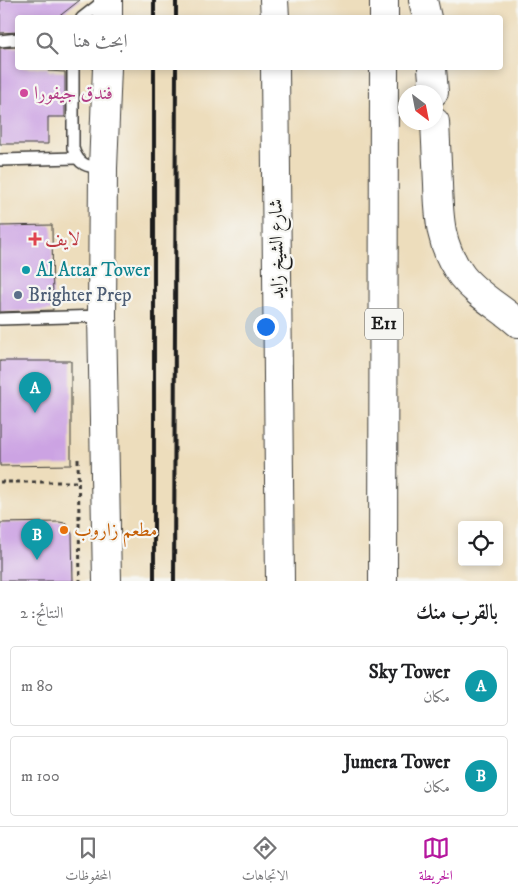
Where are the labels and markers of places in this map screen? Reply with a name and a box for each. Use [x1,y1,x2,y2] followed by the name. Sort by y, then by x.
[34,82,113,105] place label: فندق جيفورا
[18,87,30,99] marker: فندق جيفورا
[45,228,80,251] place label: لايف
[29,233,41,245] marker: لايف
[36,259,150,282] place label: Al Attar Tower
[20,264,32,276] marker: Al Attar Tower
[28,284,132,307] place label: Brighter Prep
[12,289,24,301] marker: Brighter Prep
[19,372,51,413] pin: A
[21,519,53,560] pin: B
[74,519,157,548] place label: مطعم زاروب
[58,524,70,536] marker: مطعم زاروب

